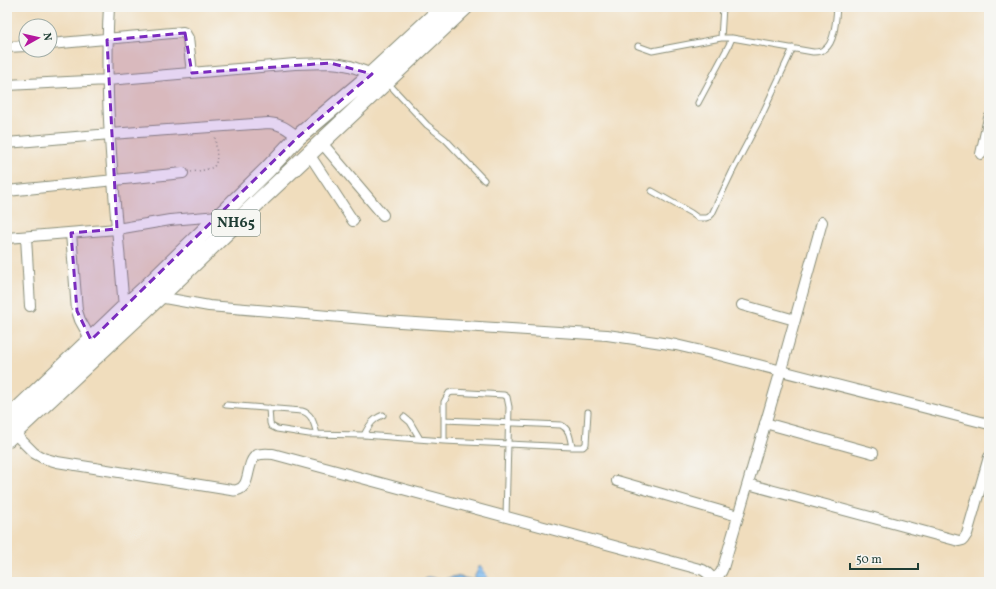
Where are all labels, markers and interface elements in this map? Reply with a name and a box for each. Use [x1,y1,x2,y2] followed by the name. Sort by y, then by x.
[18,18,58,58] north arrow
[38,32,54,42] text: N
[212,210,260,236] road number: NH65
[850,545,918,571] scale bar
[856,552,882,568] text: 50 m

